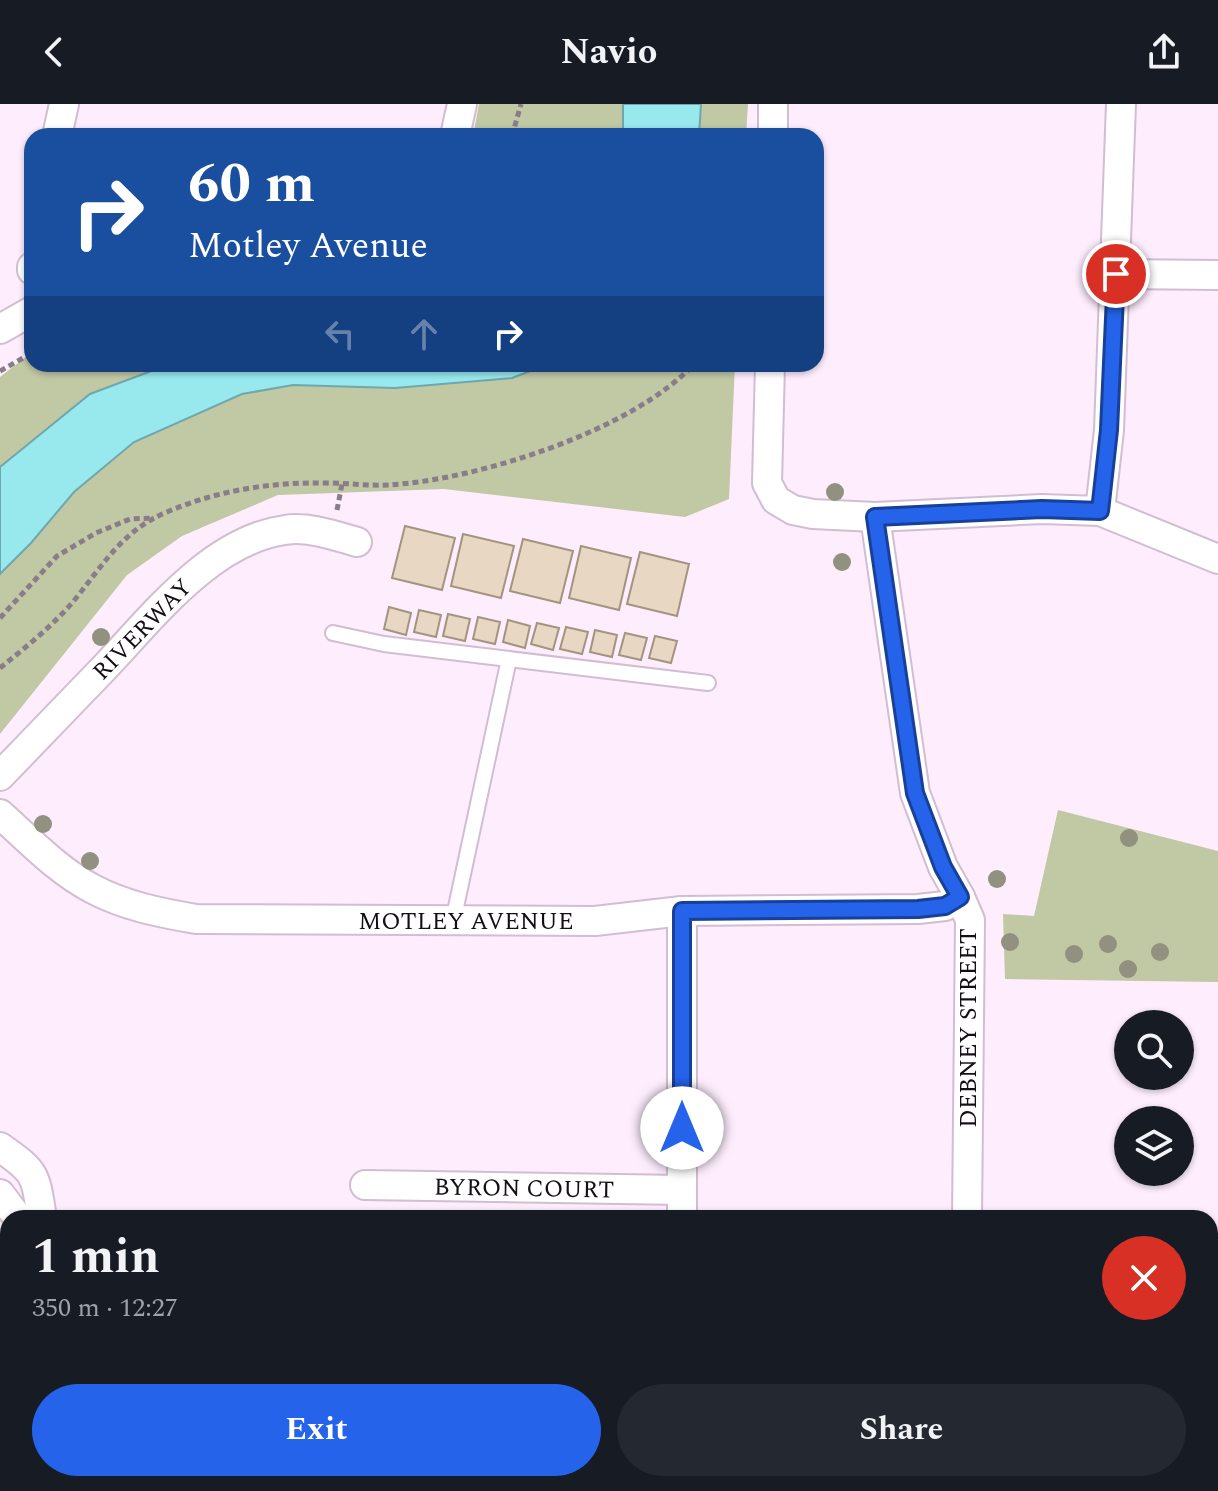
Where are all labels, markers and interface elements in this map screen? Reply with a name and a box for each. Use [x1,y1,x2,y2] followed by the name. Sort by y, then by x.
[561,25,657,80] text: Navio
[32,30,76,74] icon: back
[1142,30,1186,74] icon: share
[188,142,315,227] text: 60 m
[56,160,160,264] icon: right
[188,219,428,274] text: Motley Avenue
[1082,240,1150,308] pin
[1094,252,1138,296] icon: arrive
[318,312,362,356] icon: left
[402,312,446,356] icon: ahead
[486,312,530,356] icon: right
[85,570,201,689] street label: RIVERWAY
[358,904,574,940] street label: MOTLEY AVENUE
[951,928,987,1128] street label: DEBNEY STREET
[1114,1010,1194,1186] map controls
[1114,1010,1194,1090] button: search
[640,1086,724,1170] position arrow
[1114,1106,1194,1186] button: layers
[433,1169,615,1209] street label: BYRON COURT
[32,1221,160,1294] text: 1 min
[1102,1236,1186,1320] button: close
[32,1288,178,1328] text: 350 m · 12:27
[32,1384,601,1476] button: Exit
[617,1384,1186,1476] button: Share

